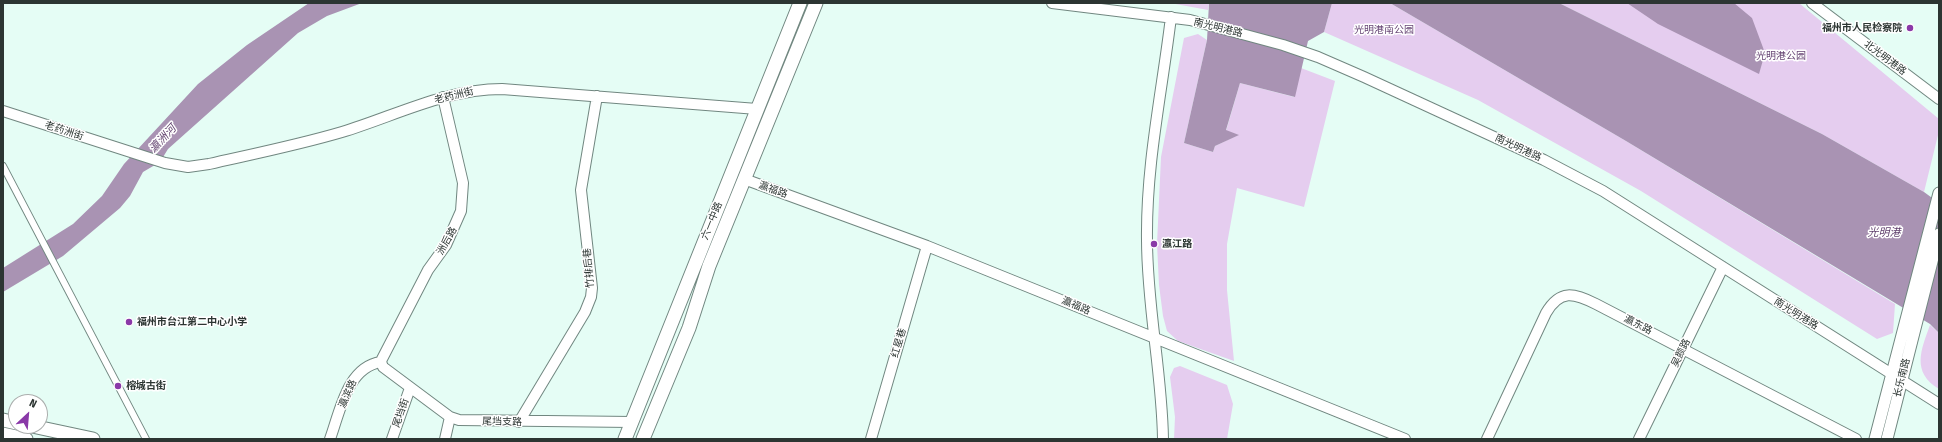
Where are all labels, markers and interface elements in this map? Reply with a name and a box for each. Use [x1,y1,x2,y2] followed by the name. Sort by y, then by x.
[1192,16,1244,40] street label: 南光明港路
[1822,22,1902,34] place label: 福州市人民检察院
[1905,23,1915,33] marker: 福州市人民检察院
[1354,24,1414,36] park label: 光明港南公园
[1861,38,1909,78] street label: 北光明港路
[1756,50,1806,62] park label: 光明港公园
[433,85,475,107] street label: 老药洲街
[43,119,85,143] street label: 老药洲街
[147,122,179,156] water label: 瀛洲河
[1493,132,1543,164] street label: 南光明港路
[757,179,789,201] street label: 瀛福路
[699,200,725,242] street label: 六一中路
[434,225,460,257] street label: 洲后路
[1868,226,1900,240] water label: 光明港
[1162,238,1192,250] place label: 瀛江路
[1149,239,1159,249] marker: 瀛江路
[581,248,597,288] street label: 竹排后巷
[1060,295,1092,317] street label: 瀛福路
[1772,296,1820,332] street label: 南光明港路
[1622,313,1654,337] street label: 瀛东路
[137,316,247,328] place label: 福州市台江第二中心小学
[124,317,134,327] marker: 福州市台江第二中心小学
[889,327,909,359] street label: 红星巷
[1669,337,1693,369] street label: 吴颜路
[1891,357,1913,399] street label: 长乐南路
[336,378,360,410] street label: 瀛滨路
[126,380,166,392] place label: 榕城古街
[113,381,123,391] marker: 榕城古街
[8,394,48,434] north arrow
[27,396,39,411] text: N
[390,397,412,429] street label: 尾垱街
[482,416,522,428] street label: 尾垱支路

